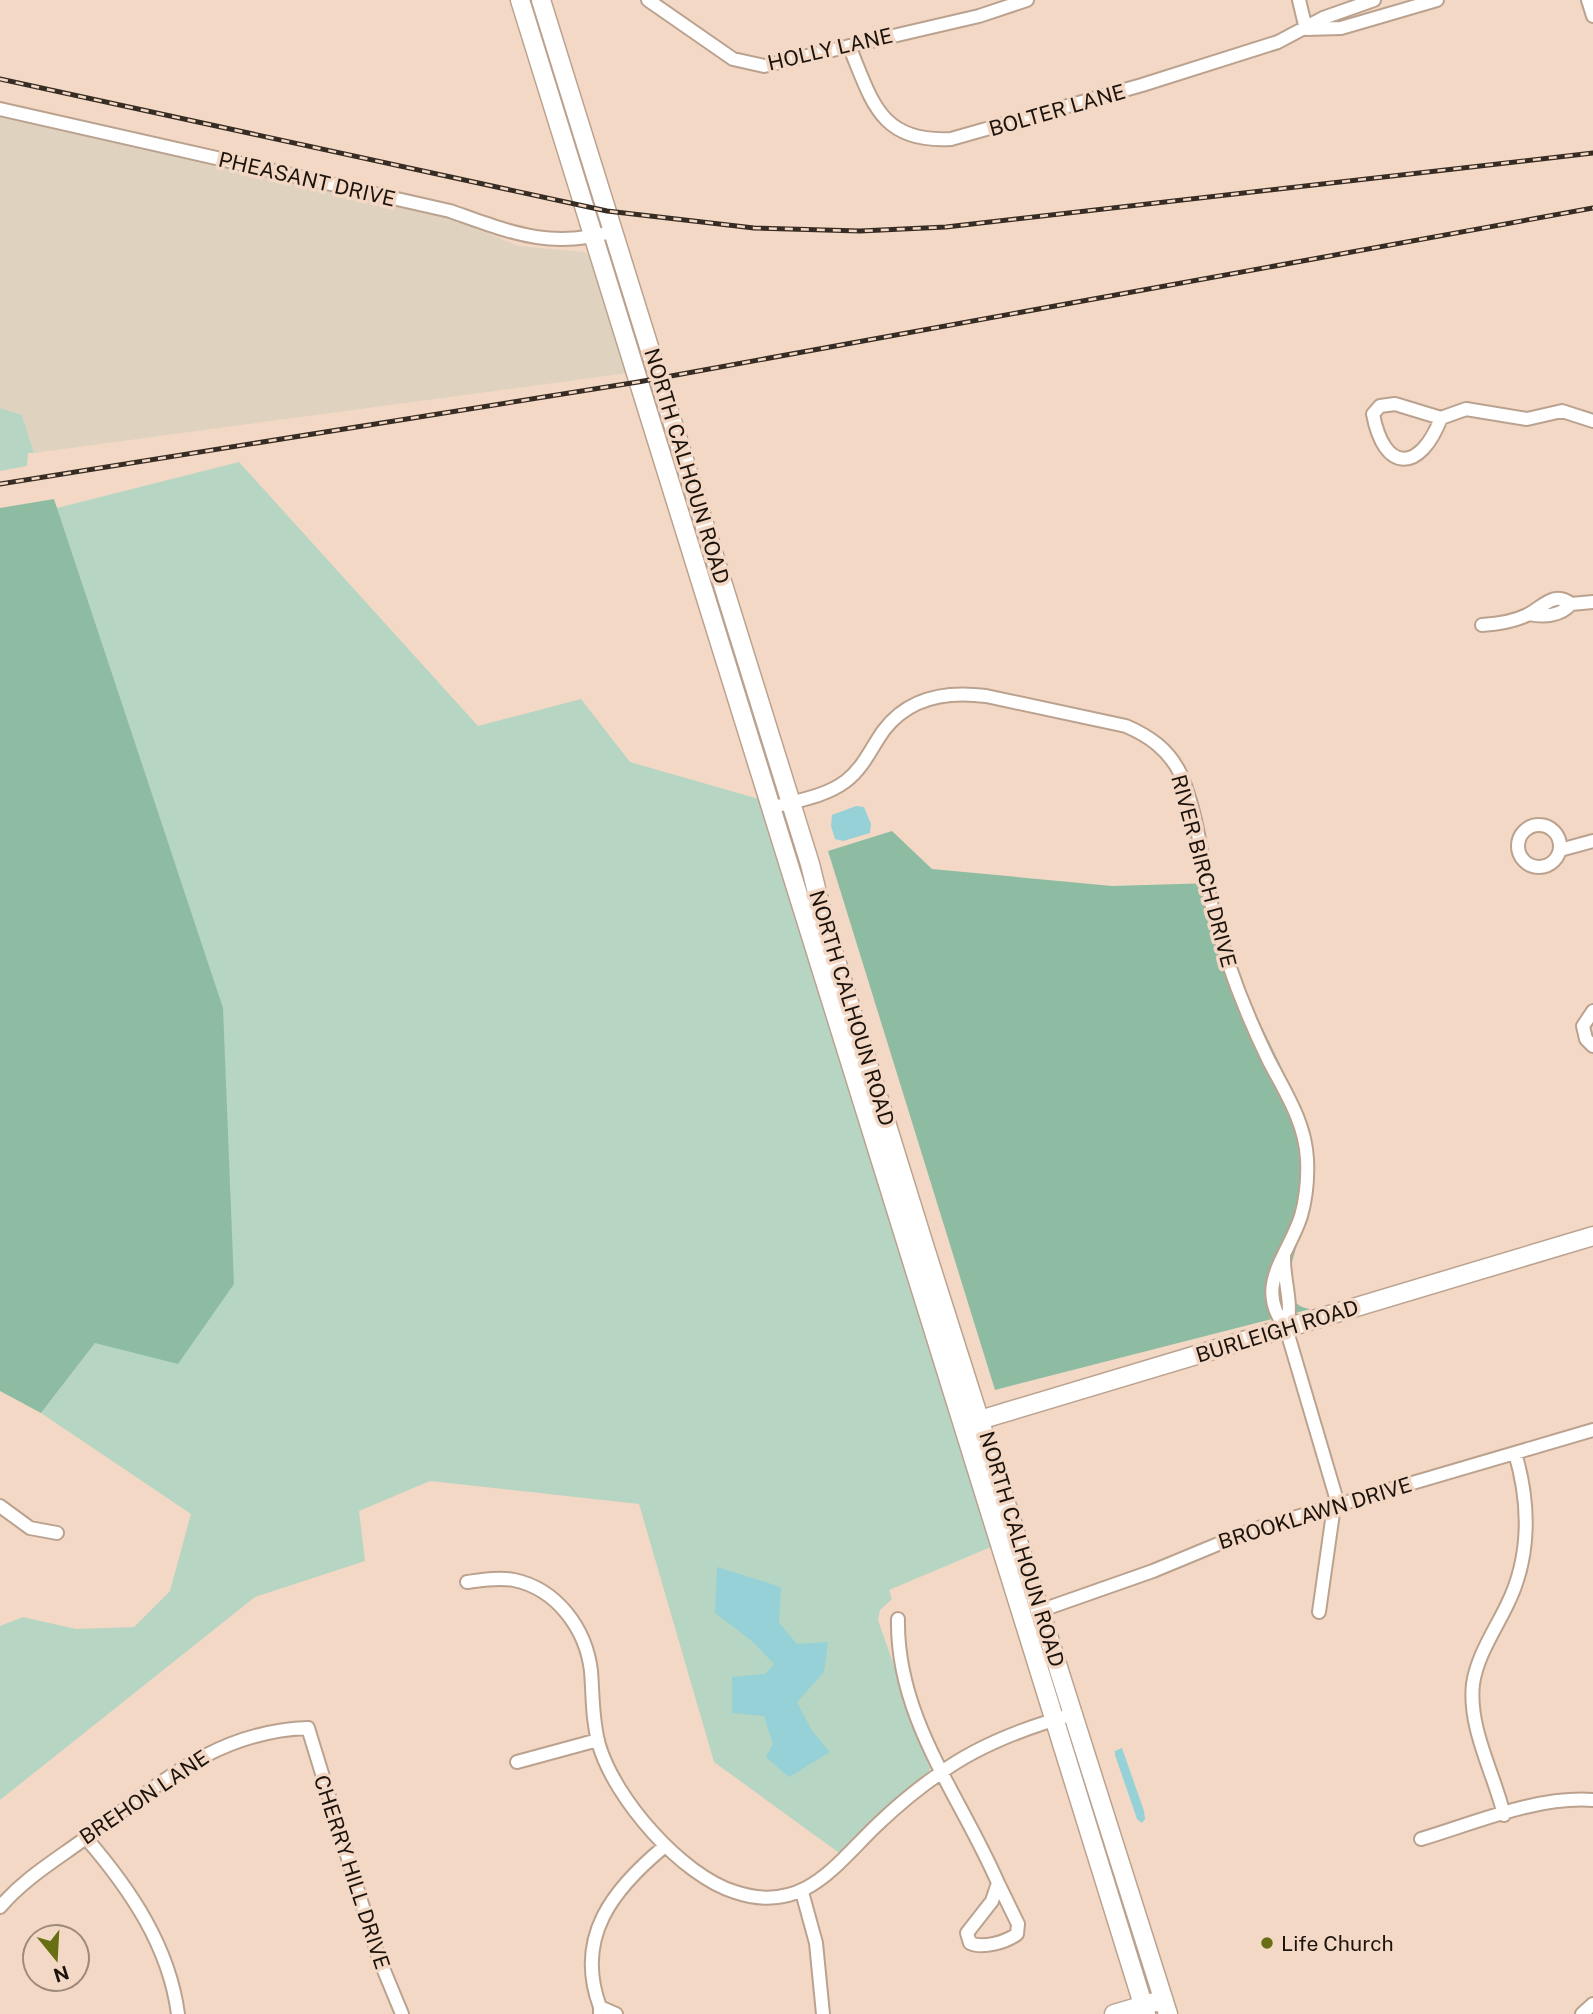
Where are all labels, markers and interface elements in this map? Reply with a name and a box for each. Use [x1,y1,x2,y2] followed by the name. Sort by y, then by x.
[765,22,895,76] street label: HOLLY LANE
[986,79,1128,141] street label: BOLTER LANE
[216,146,398,212] street label: PHEASANT DRIVE
[639,345,735,587] street label: NORTH CALHOUN ROAD
[1166,772,1242,970] street label: RIVER BIRCH DRIVE
[804,887,900,1129] street label: NORTH CALHOUN ROAD
[1193,1294,1361,1368] street label: BURLEIGH ROAD
[974,1428,1070,1670] street label: NORTH CALHOUN ROAD
[1215,1472,1415,1554] street label: BROOKLAWN DRIVE
[75,1745,213,1849] street label: BREHON LANE
[309,1772,395,1972] street label: CHERRY HILL DRIVE
[21,1923,91,1993] north arrow
[1281,1931,1394,1956] place label: Life Church
[1259,1935,1275,1951] marker: Life Church
[51,1961,72,1987] text: N

